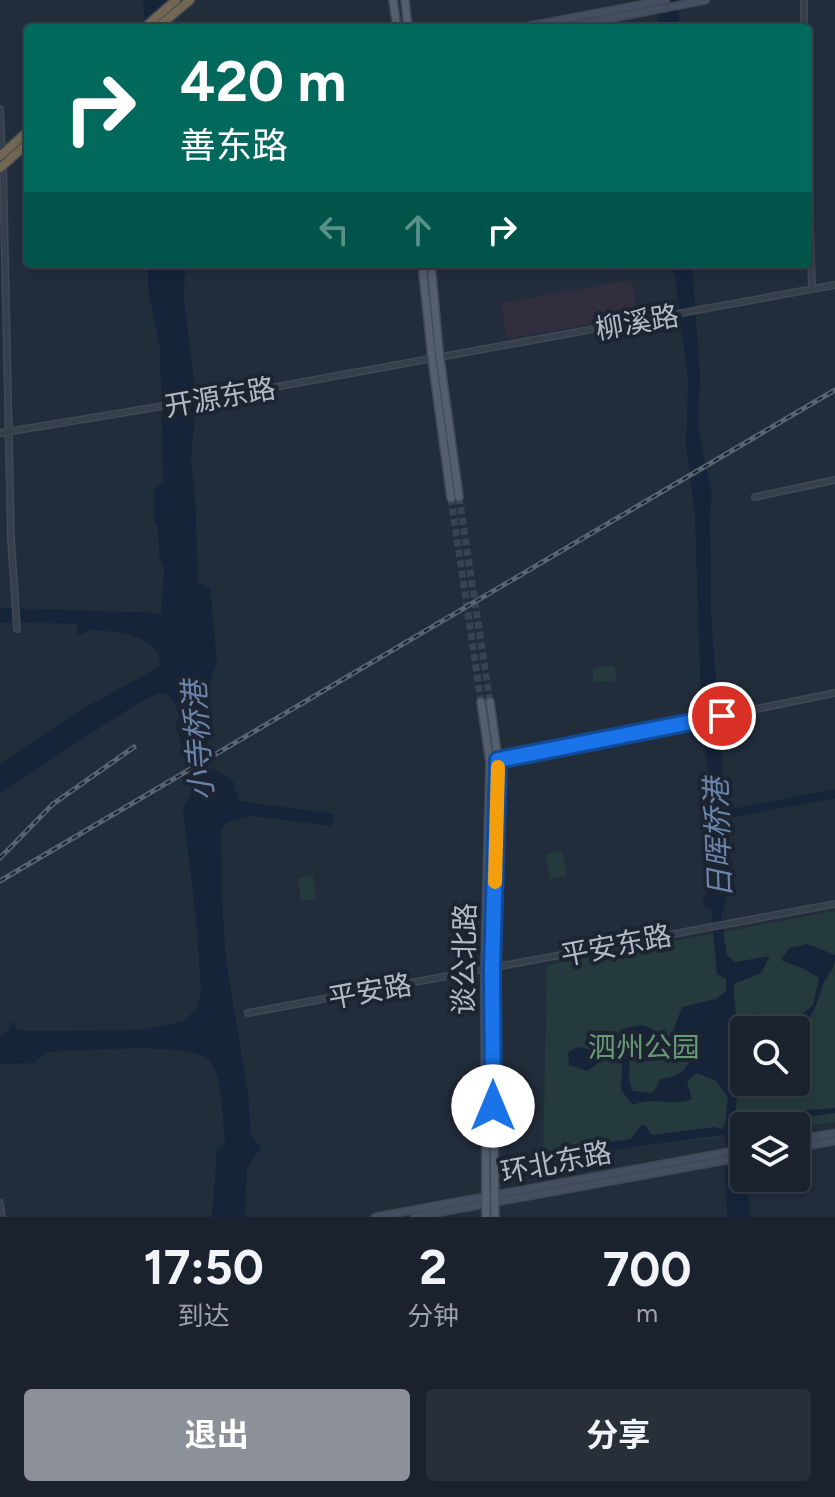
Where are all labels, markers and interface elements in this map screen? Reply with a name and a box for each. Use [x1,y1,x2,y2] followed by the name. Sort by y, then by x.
[180,48,346,115] text: 420 m
[48,56,152,160] icon: right
[180,124,288,167] text: 善东路
[312,208,356,252] icon: left
[396,208,440,252] icon: ahead
[480,208,524,252] icon: right
[593,298,681,346] street label: 柳溪路
[162,371,278,423] street label: 开源东路
[175,676,221,802] water label: 小寺桥港
[688,682,756,750] pin
[700,694,744,738] icon: arrive
[697,773,739,899] water label: 日晖桥港
[446,903,482,1015] street label: 谈公北路
[558,918,674,972] street label: 平安东路
[326,967,414,1015] street label: 平安路
[730,1016,810,1192] map controls
[730,1016,810,1096] button: search
[588,1030,700,1064] park label: 泗州公园
[451,1064,535,1148] position arrow
[730,1112,810,1192] button: layers
[498,1135,614,1189] street label: 环北东路
[143,1238,264,1296] text: 17:50
[419,1238,447,1296] text: 2
[603,1240,692,1298] text: 700
[636,1297,658,1329] text: m
[178,1300,230,1332] text: 到达
[407,1300,459,1332] text: 分钟
[24,1389,410,1481] button: 退出
[426,1389,811,1481] button: 分享

